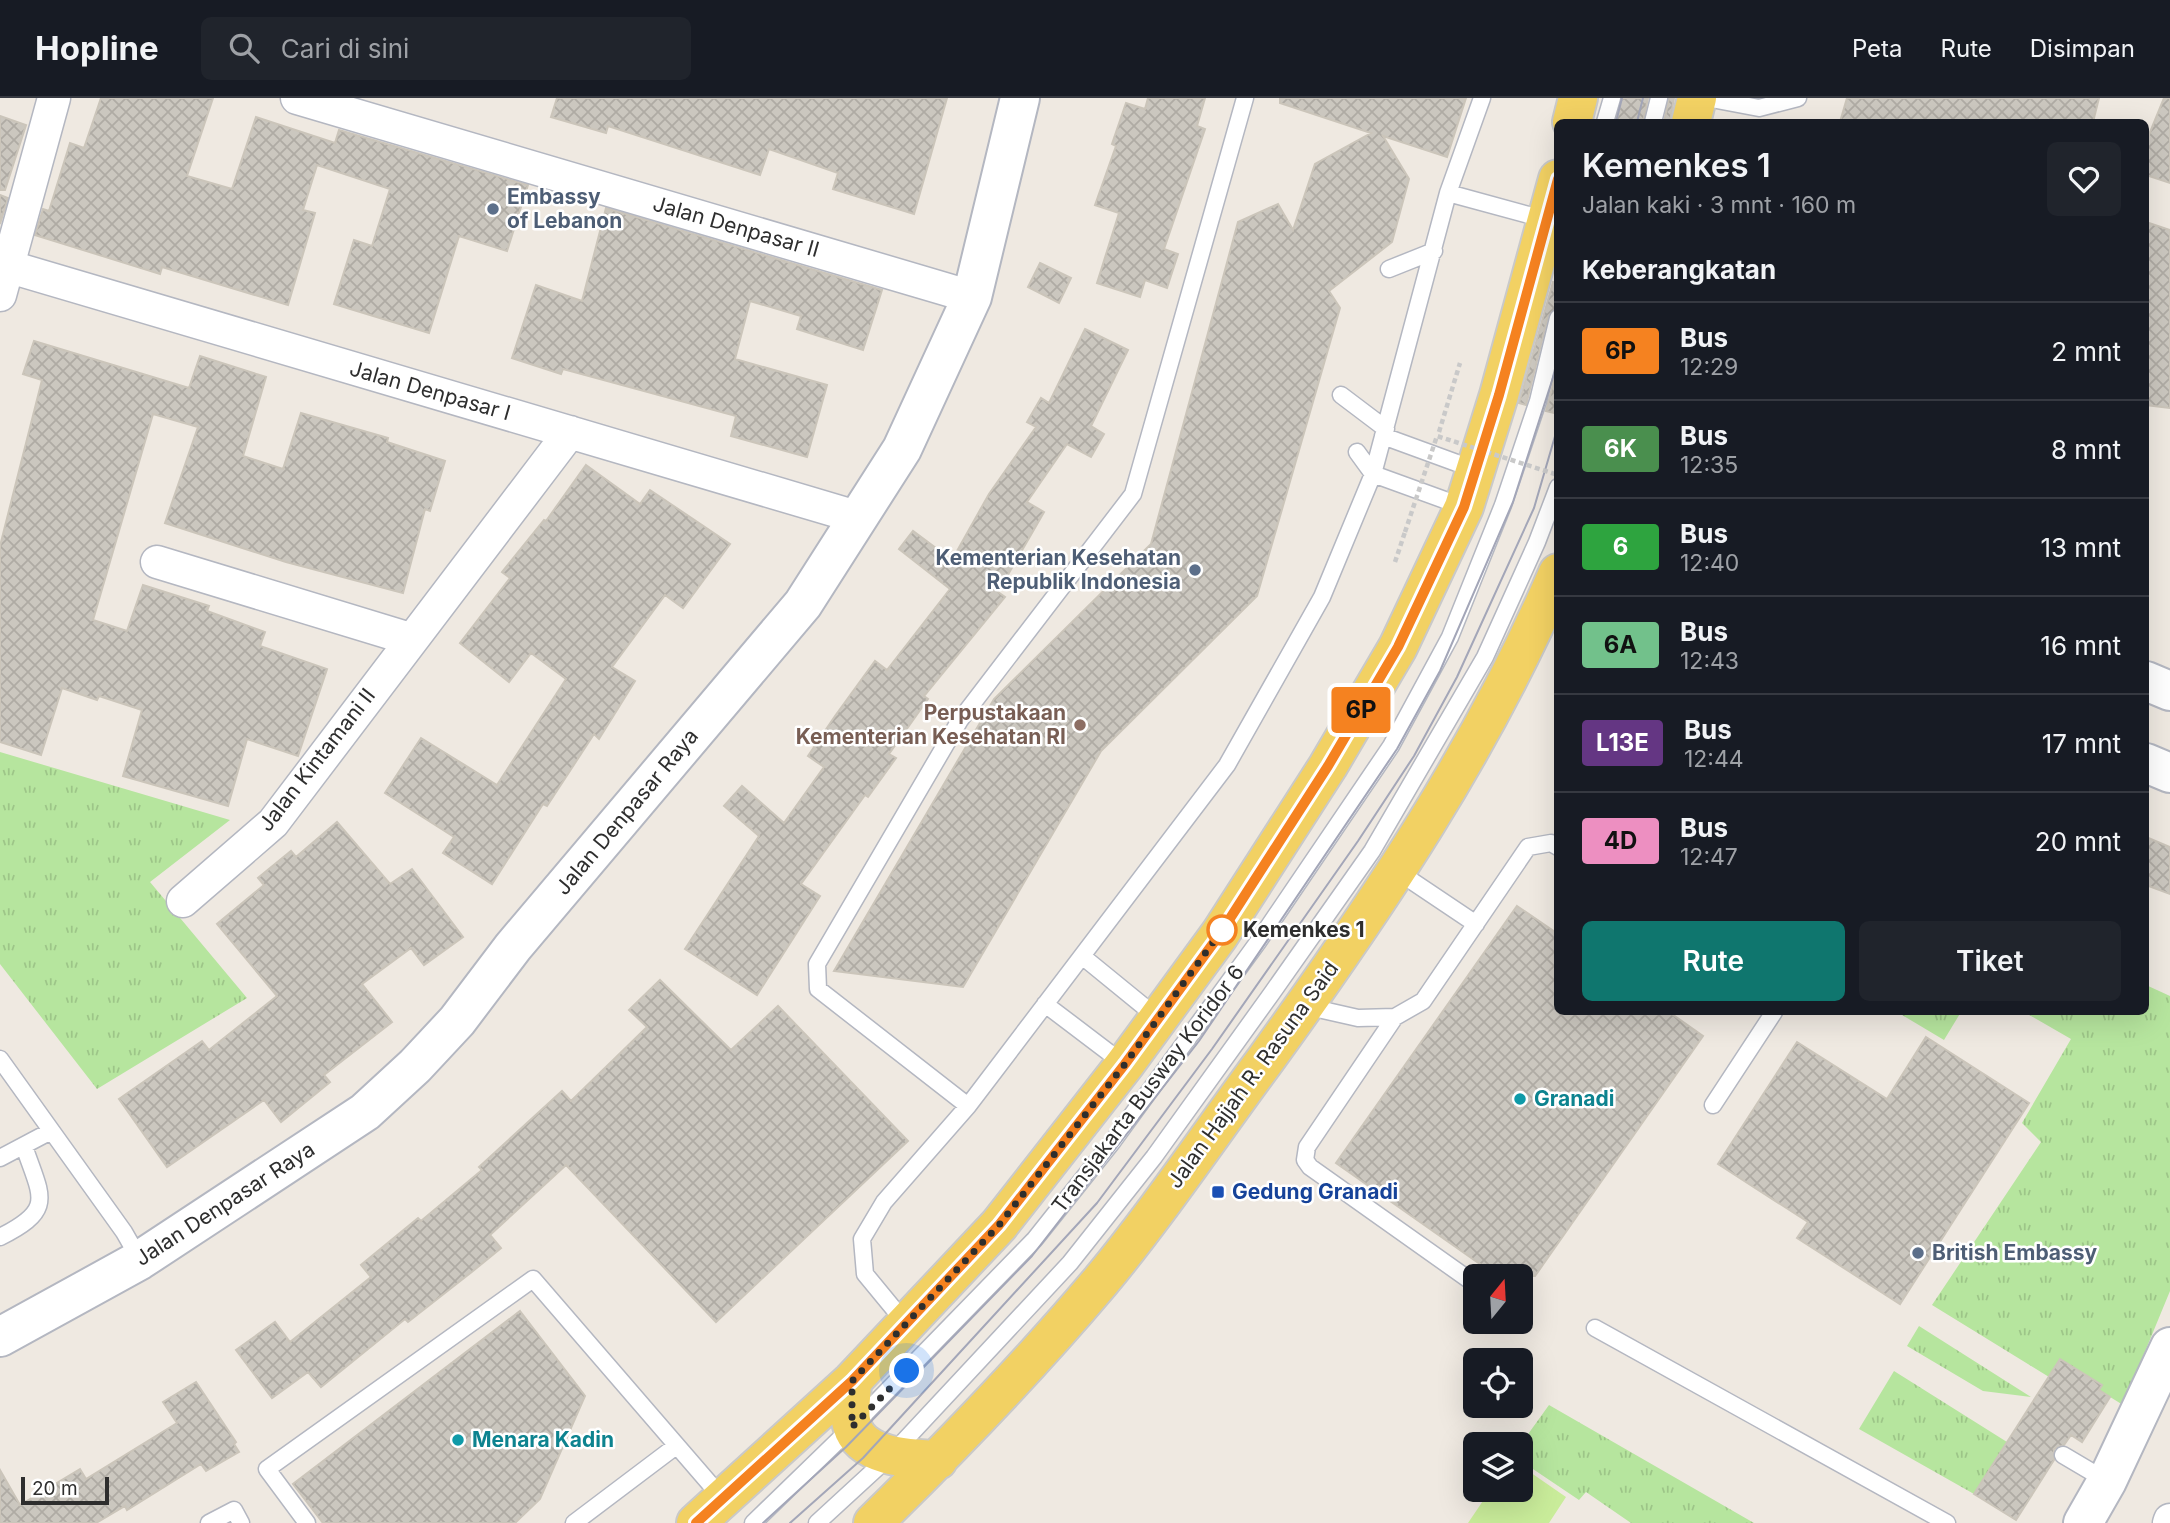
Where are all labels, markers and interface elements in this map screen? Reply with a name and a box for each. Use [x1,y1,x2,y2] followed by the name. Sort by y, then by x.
[201,17,691,80] search box
[35,28,159,68] text: Hopline
[225,29,263,67] icon: search
[281,33,409,64] text: Cari di sini
[1852,34,1903,63] text: Peta
[1941,34,1992,63] text: Rute
[2030,34,2135,63] text: Disimpan
[2047,142,2121,216] button: heart
[1582,145,1771,185] text: Kemenkes 1
[507,184,622,233] place label: Embassy of Lebanon
[650,191,822,262] street label: Jalan Denpasar II
[1582,191,1856,219] text: Jalan kaki · 3 mnt · 160 m
[485,201,501,217] marker: Embassy of Lebanon
[1582,254,1776,285] text: Keberangkatan
[1680,322,1728,353] text: Bus
[1605,336,1636,365] text: 6P
[2051,336,2121,367] text: 2 mnt
[1680,353,1738,381] text: 12:29
[347,356,513,425] street label: Jalan Denpasar I
[1680,420,1728,451] text: Bus
[1604,434,1637,463] text: 6K
[2051,434,2121,465] text: 8 mnt
[1680,451,1738,479] text: 12:35
[1680,518,1728,549] text: Bus
[1613,532,1628,561] text: 6
[2040,532,2121,563] text: 13 mnt
[935,545,1181,594] place label: Kementerian Kesehatan Republik Indonesia
[1680,549,1739,577] text: 12:40
[1187,562,1203,578] marker: Kementerian Kesehatan Republik Indonesia
[1680,616,1728,647] text: Bus
[1604,630,1637,659] text: 6A
[2040,630,2121,661] text: 16 mnt
[1680,647,1739,675] text: 12:43
[253,683,380,836] street label: Jalan Kintamani II
[1330,687,1392,733] line badge: 6P
[1345,695,1377,724] text: 6P
[796,700,1066,749] place label: Perpustakaan Kementerian Kesehatan RI
[1684,714,1732,745] text: Bus
[1072,717,1088,733] marker: Perpustakaan Kementerian Kesehatan RI
[550,724,703,900] street label: Jalan Denpasar Raya
[1596,728,1649,757] text: L13E
[2042,728,2121,759] text: 17 mnt
[1684,745,1744,773] text: 12:44
[1680,812,1728,843] text: Bus
[1604,826,1637,855] text: 4D
[2035,826,2121,857] text: 20 mnt
[1680,843,1738,871] text: 12:47
[1207,915,1237,945] marker: Kemenkes 1
[1243,917,1365,942] place label: Kemenkes 1
[1582,921,1845,1001] button: Rute
[1859,921,2121,1001] button: Tiket
[1162,956,1343,1193] street label: Jalan Hajjah R. Rasuna Said
[1046,960,1249,1218] street label: Transjakarta Busway Koridor 6
[1534,1086,1614,1111] place label: Granadi
[1512,1091,1528,1107] marker: Granadi
[130,1136,319,1271] street label: Jalan Denpasar Raya
[1232,1179,1398,1204] place label: Gedung Granadi
[1210,1184,1226,1200] marker: Gedung Granadi
[1932,1240,2098,1265] place label: British Embassy
[1910,1245,1926,1261] marker: British Embassy
[1463,1264,1533,1334] north arrow
[1463,1264,1533,1502] map controls
[1463,1348,1533,1418] button: locate
[889,1353,924,1388] your location
[472,1427,614,1452] place label: Menara Kadin
[450,1432,466,1448] marker: Menara Kadin
[1463,1432,1533,1502] button: layers
[21,1474,108,1506] scale bar
[32,1477,78,1500] text: 20 m

